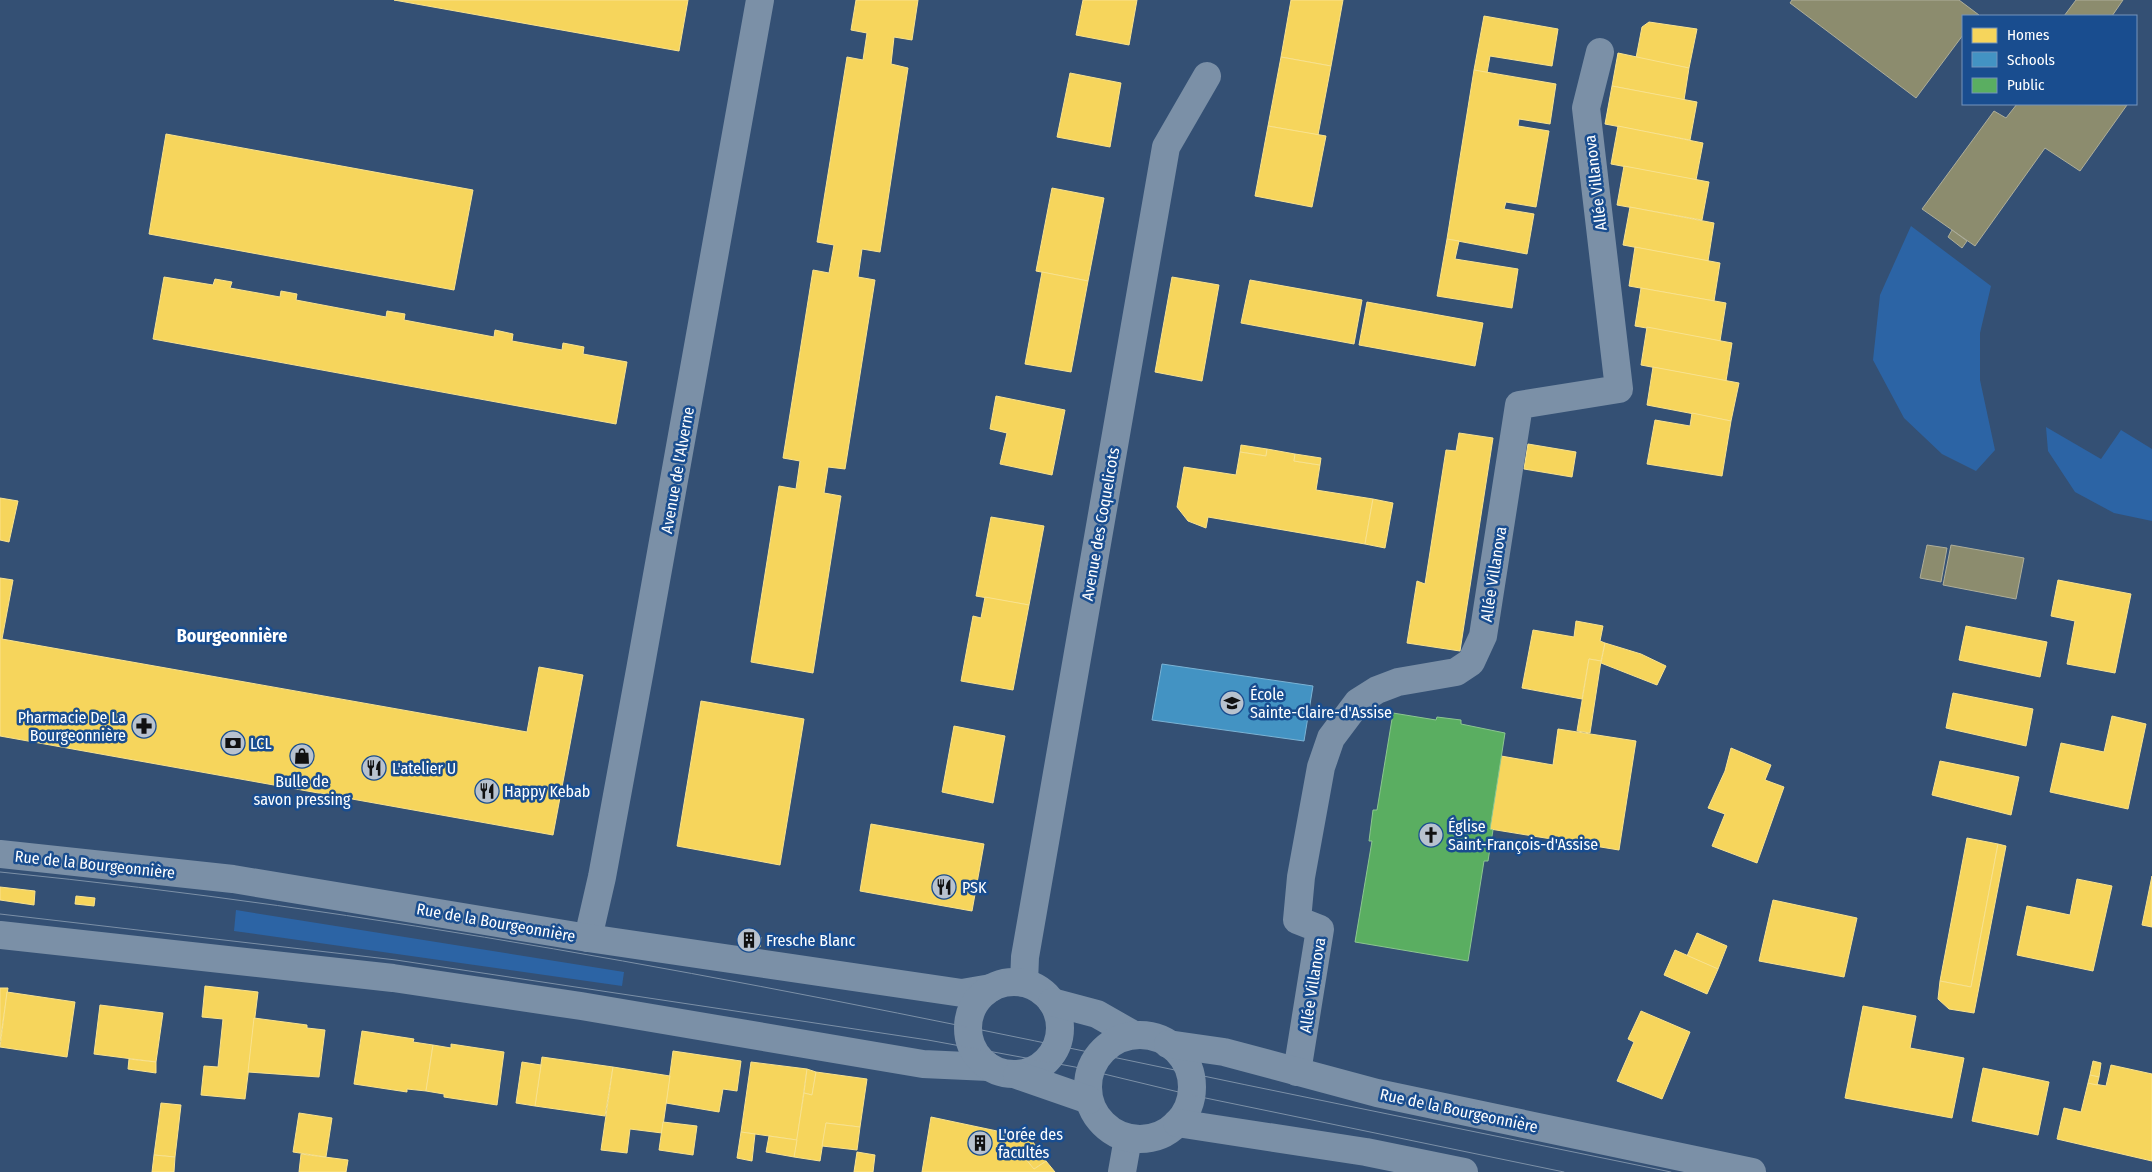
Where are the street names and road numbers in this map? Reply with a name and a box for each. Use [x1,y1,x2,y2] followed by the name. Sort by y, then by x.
[1580,134,1611,232] street label: Allée Villanova
[657,405,698,535] street label: Avenue de l'Alverne
[1078,446,1123,602] street label: Avenue des Coquelicots
[1477,525,1510,623] street label: Allée Villanova
[14,847,176,882] street label: Rue de la Bourgeonnière
[415,899,577,946] street label: Rue de la Bourgeonnière
[1296,936,1329,1034] street label: Allée Villanova
[1378,1084,1540,1137] street label: Rue de la Bourgeonnière

